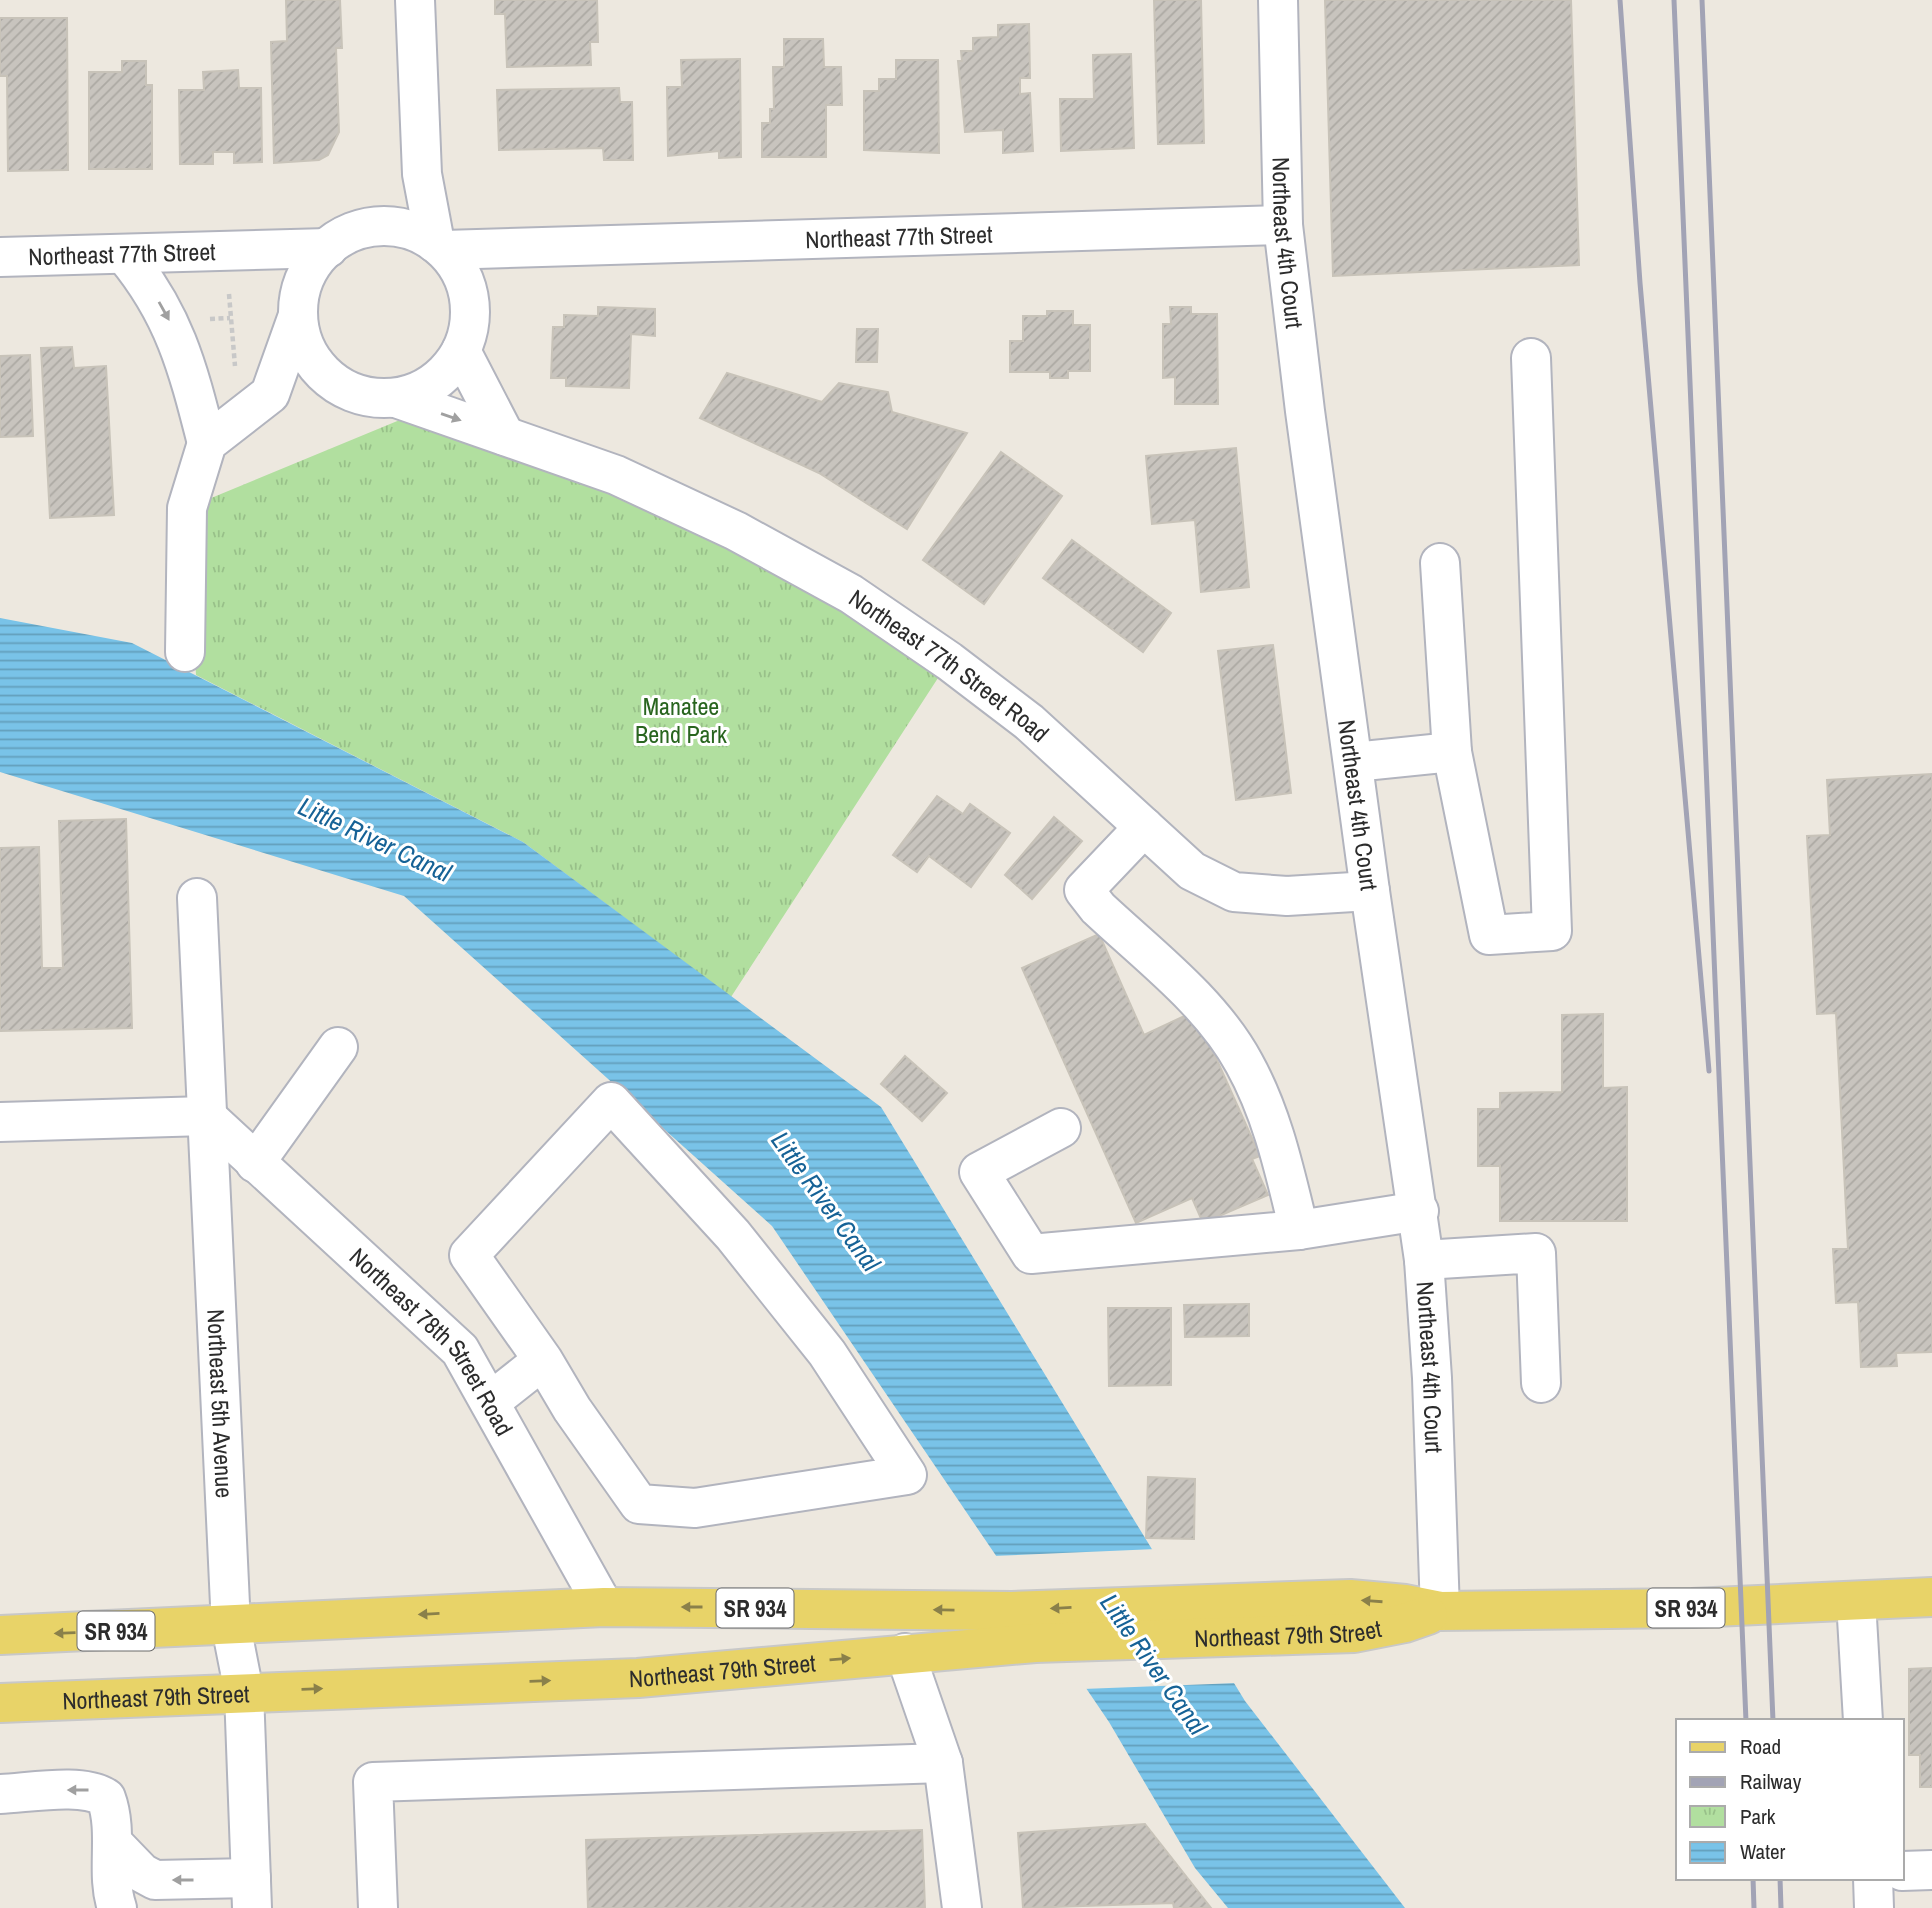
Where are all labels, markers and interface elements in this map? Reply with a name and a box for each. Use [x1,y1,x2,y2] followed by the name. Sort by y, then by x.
[1265,157,1311,331] street label: Northeast 4th Court
[805,218,993,255] street label: Northeast 77th Street
[28,235,217,272] street label: Northeast 77th Street
[158,301,170,320] one-way arrow
[440,412,461,423] one-way arrow
[843,582,1056,749] street label: Northeast 77th Street Road
[635,690,727,750] park label: Manatee Bend Park
[1331,718,1386,893] street label: Northeast 4th Court
[293,788,458,890] water label: Little River Canal
[763,1124,889,1279] water label: Little River Canal
[343,1240,521,1441] street label: Northeast 78th Street Road
[1409,1280,1451,1454] street label: Northeast 4th Court
[200,1308,241,1499] street label: Northeast 5th Avenue
[1092,1586,1216,1743] water label: Little River Canal
[716,1588,794,1628] road number: SR 934
[1648,1588,1724,1628] road number: SR 934
[1361,1595,1383,1606] one-way arrow
[681,1602,703,1613] one-way arrow
[1050,1603,1072,1614] one-way arrow
[933,1604,955,1616] one-way arrow
[418,1609,440,1620] one-way arrow
[78,1612,154,1650] road number: SR 934
[1194,1612,1385,1654] street label: Northeast 79th Street
[54,1627,76,1638] one-way arrow
[628,1646,817,1694] street label: Northeast 79th Street
[829,1653,851,1664] one-way arrow
[529,1676,551,1687] one-way arrow
[62,1677,251,1717] street label: Northeast 79th Street
[302,1683,324,1695] one-way arrow
[1676,1719,1904,1880] legend
[1740,1732,1781,1761] text: Road
[1740,1767,1802,1796] text: Railway
[67,1785,89,1796] one-way arrow
[1740,1802,1776,1831] text: Park
[1740,1837,1786,1866] text: Water
[172,1874,194,1886] one-way arrow

